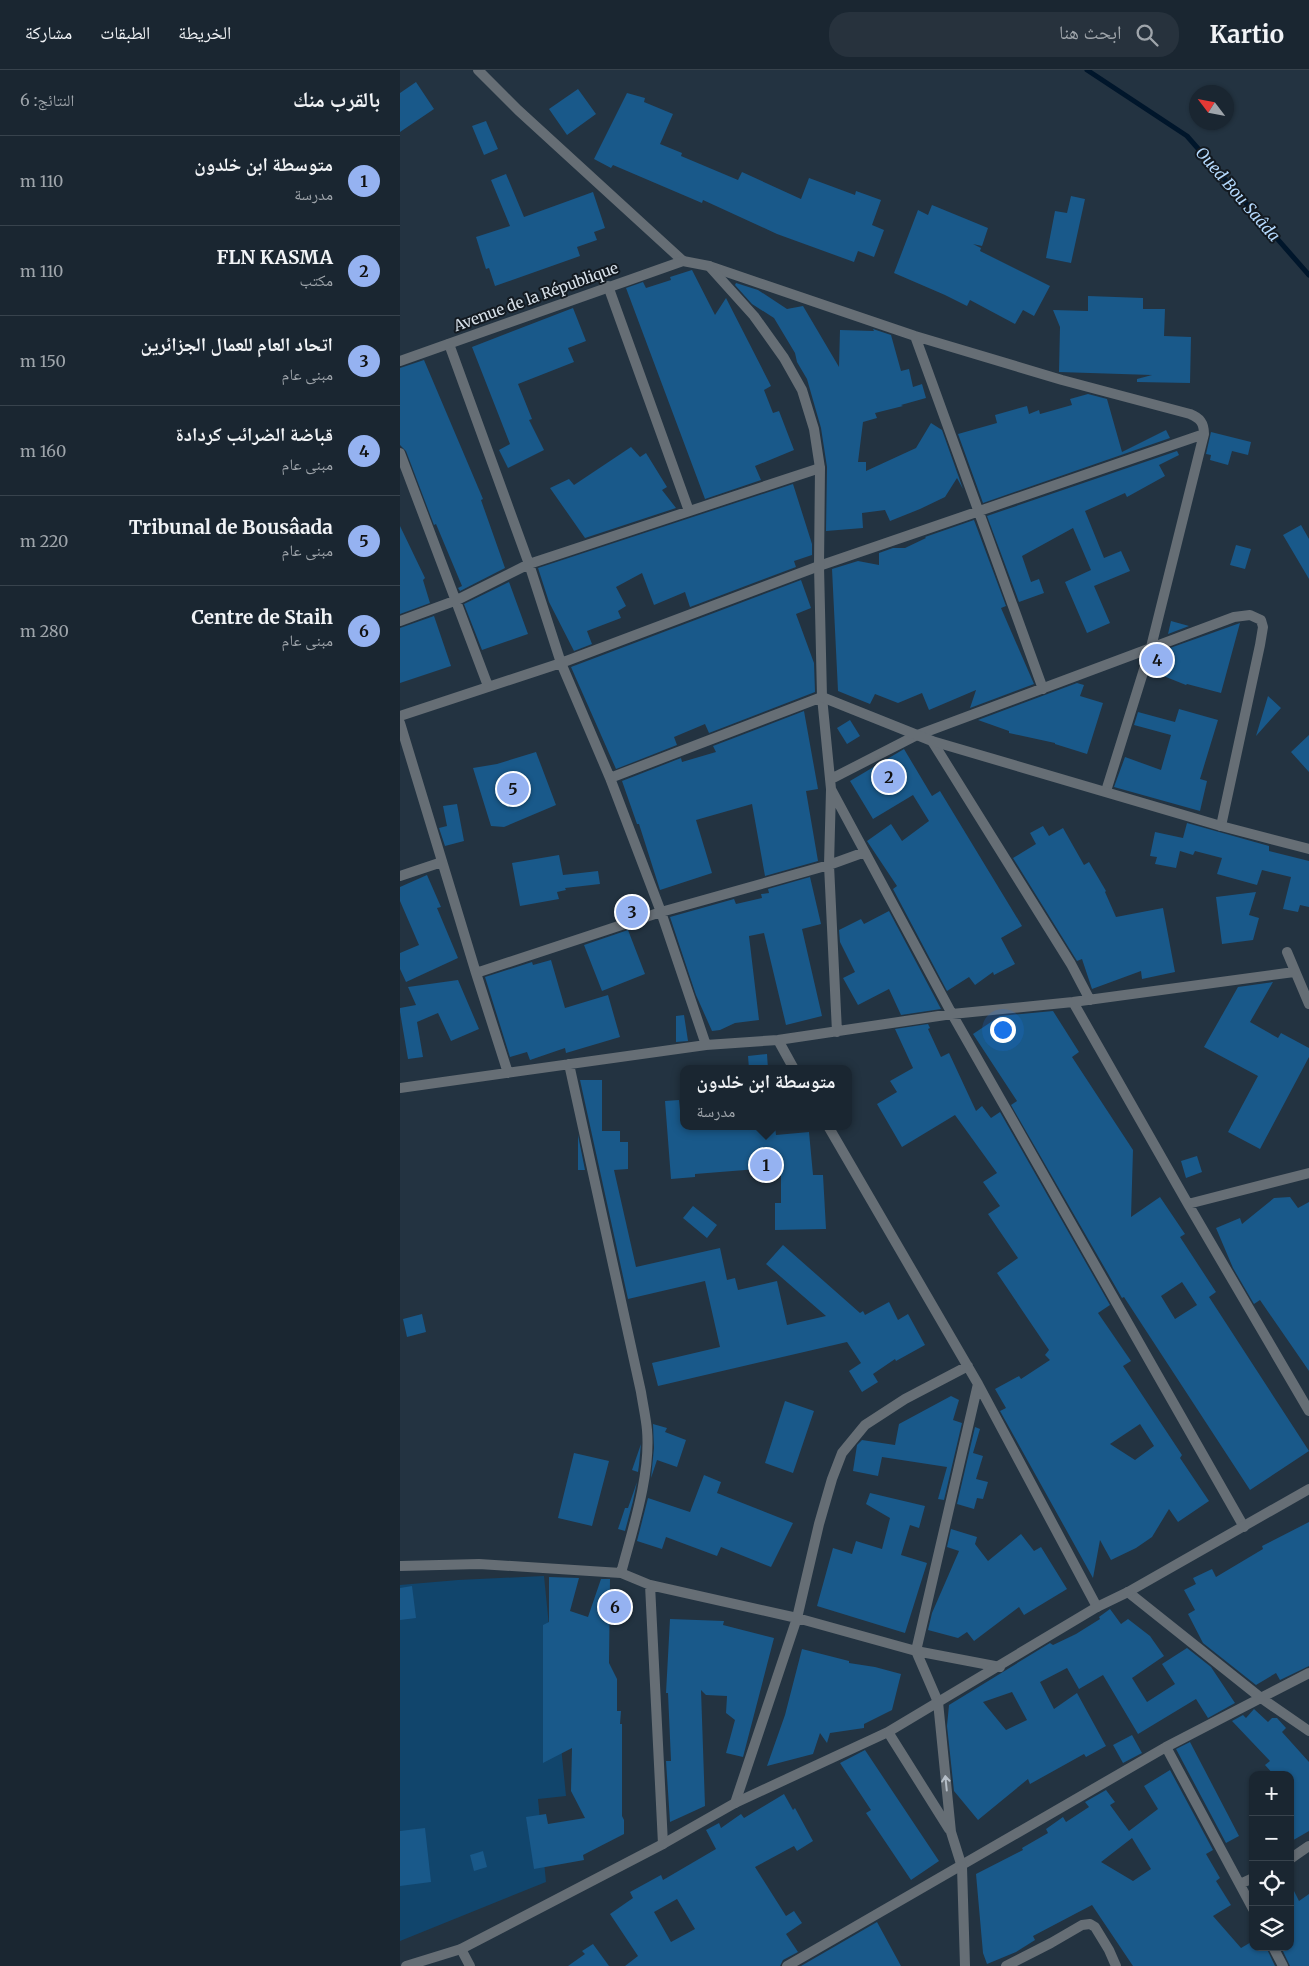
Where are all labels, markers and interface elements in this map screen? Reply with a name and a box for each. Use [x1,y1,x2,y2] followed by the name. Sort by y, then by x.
[829,12,1179,57] search box
[1209,19,1284,50] text: Kartio
[1059,20,1121,44] text: ابحث هنا
[25,21,72,44] text: مشاركة
[100,21,150,44] text: الطبقات
[178,21,231,44] text: الخريطة
[1133,21,1161,49] icon: search
[1189,85,1234,130] north arrow
[293,86,380,113] text: بالقرب منك
[20,90,74,110] text: النتائج: 6
[1191,143,1285,245] water label: Oued Bou Saâda
[194,152,333,176] text: متوسطة ابن خلدون
[20,171,63,191] text: 110 m
[360,171,368,191] text: 1
[294,184,333,204] text: مدرسة
[216,245,333,269] text: FLN KASMA
[450,258,621,336] street label: Avenue de la République
[20,261,63,281] text: 110 m
[359,261,369,281] text: 2
[300,270,333,290] text: مكتب
[141,332,333,356] text: اتحاد العام للعمال الجزائرين
[20,351,66,371] text: 150 m
[359,351,369,371] text: 3
[282,364,333,384] text: مبنى عام
[176,422,333,446] text: قباضة الضرائب كردادة
[20,441,66,461] text: 160 m
[359,441,369,461] text: 4
[282,454,333,474] text: مبنى عام
[129,515,333,539] text: Tribunal de Bousâada
[20,531,68,551] text: 220 m
[359,531,369,551] text: 5
[282,540,333,560] text: مبنى عام
[192,605,333,629] text: Centre de Staih
[20,621,69,641] text: 280 m
[359,621,369,641] text: 6
[282,630,333,650] text: مبنى عام
[1141,641,1173,679] pin: 4
[873,758,905,796] pin: 2
[497,770,529,808] pin: 5
[616,893,648,931] pin: 3
[990,1017,1016,1043] your location
[680,1065,852,1130] popup
[697,1069,835,1093] text: متوسطة ابن خلدون
[697,1101,735,1121] text: مدرسة
[750,1146,782,1184] pin: 1
[599,1588,631,1626] pin: 6
[1249,1771,1294,1951] map controls
[1249,1771,1294,1816] button: +
[941,1776,951,1792] one-way arrow
[1249,1816,1294,1861] button: −
[1249,1861,1294,1906] button: locate
[1249,1906,1294,1951] button: layers

